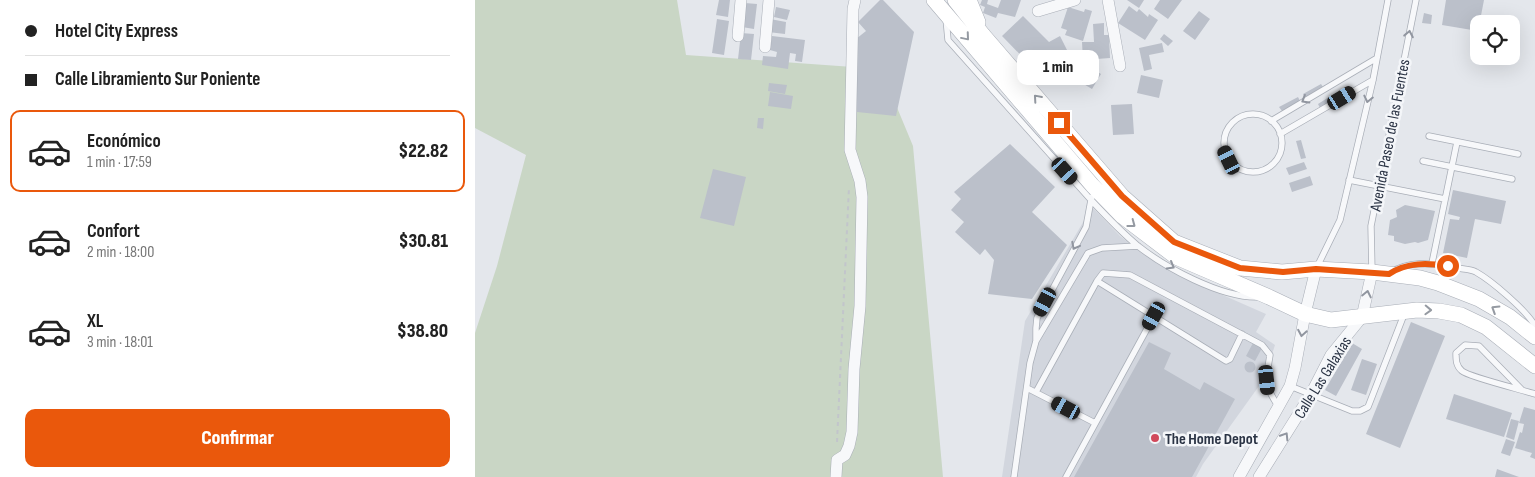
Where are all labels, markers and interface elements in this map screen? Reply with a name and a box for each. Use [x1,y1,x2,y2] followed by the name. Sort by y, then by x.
[1470,15,1520,65] map controls
[1470,15,1520,65] button: locate
[55,20,178,43] text: Hotel City Express
[1404,30,1414,39] one-way arrow
[961,31,970,40] one-way arrow
[1018,51,1100,86] callout: 1 min
[1366,57,1415,214] street label: Avenida Paseo de las Fuentes
[1043,58,1073,77] text: 1 min
[55,68,260,91] text: Calle Libramiento Sur Poniente
[1325,84,1358,112] car
[1301,94,1310,104] one-way arrow
[1034,95,1043,104] one-way arrow
[1363,95,1374,104] one-way arrow
[1048,112,1070,134] route end
[27,129,72,174] icon: car
[87,130,161,153] text: Económico
[399,140,448,163] text: $22.82
[1215,143,1242,177] car
[87,153,152,172] text: 1 min · 17:59
[1049,155,1080,187] car
[1126,218,1135,226] one-way arrow
[27,219,72,264] icon: car
[87,220,140,243] text: Confort
[399,230,448,253] text: $30.81
[1072,240,1082,249] one-way arrow
[87,243,154,262] text: 2 min · 18:00
[1437,255,1459,277] route start
[1165,260,1174,270] one-way arrow
[1031,285,1058,319] car
[1361,290,1372,299] one-way arrow
[1140,299,1167,333] car
[1424,305,1432,315] one-way arrow
[1492,305,1501,315] one-way arrow
[27,309,72,354] icon: car
[87,310,103,333] text: XL
[397,320,448,343] text: $38.80
[1297,329,1307,338] one-way arrow
[87,333,153,352] text: 3 min · 18:01
[1291,333,1356,422] street label: Calle Las Galaxias
[1257,364,1276,396] car
[1049,394,1082,422] car
[25,409,450,467] button: Confirmar
[1165,430,1258,449] place label: The Home Depot
[1149,432,1161,444] marker: The Home Depot
[1278,432,1288,441] one-way arrow

